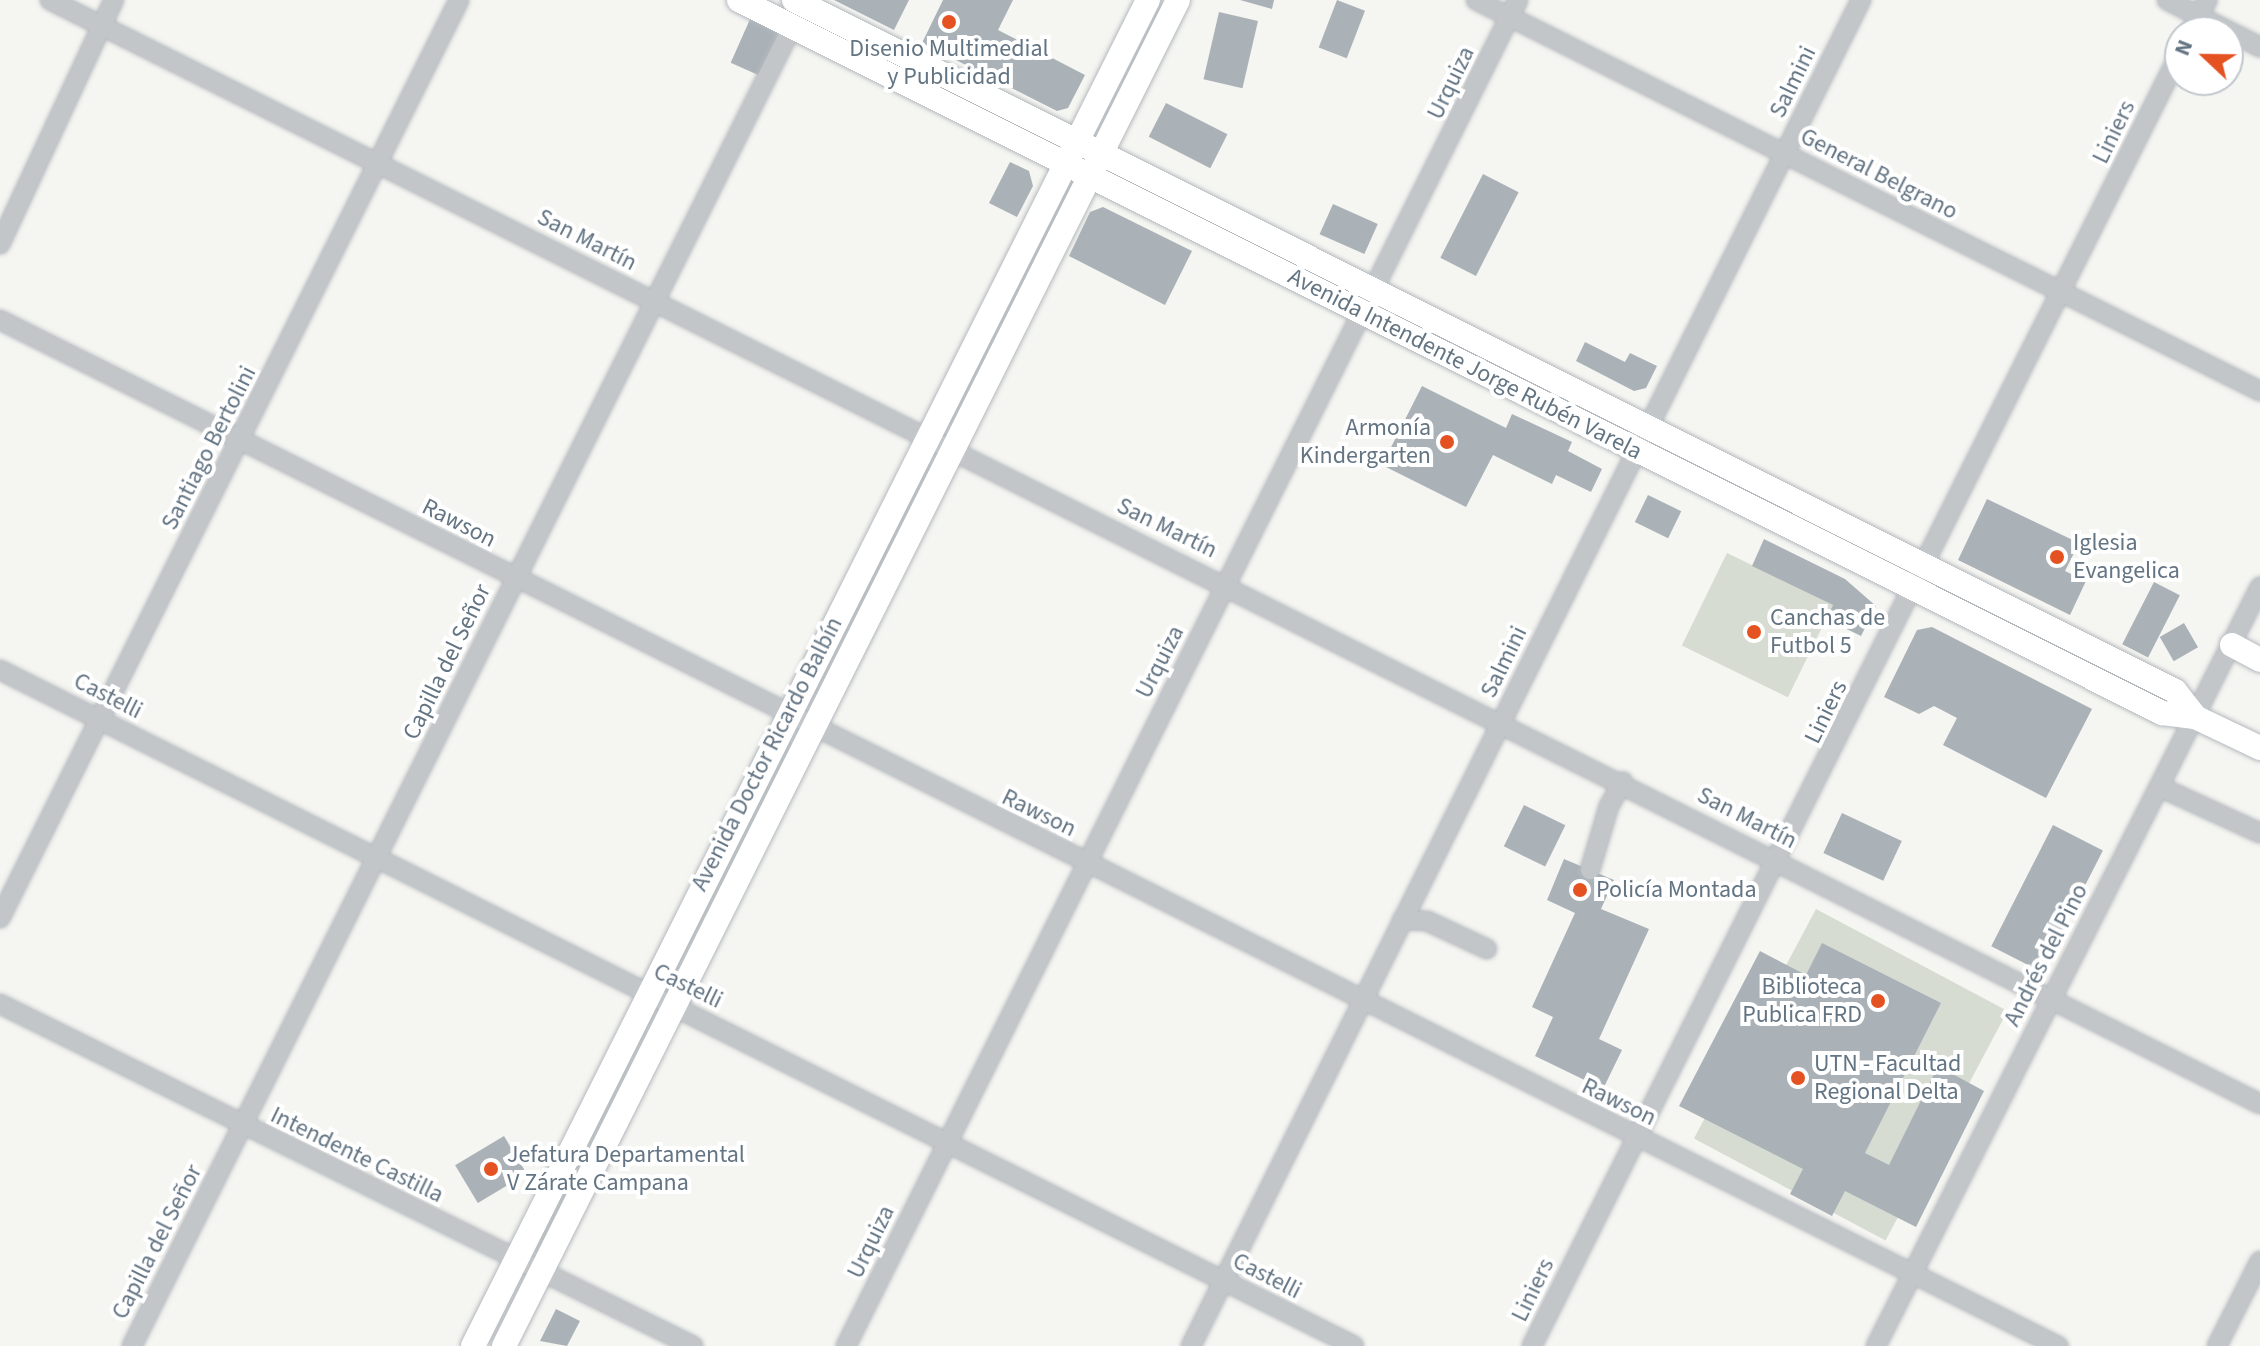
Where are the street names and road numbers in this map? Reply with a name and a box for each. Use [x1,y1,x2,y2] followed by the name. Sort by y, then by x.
[1421,42,1481,124] street label: Urquiza
[1763,42,1823,122] street label: Salmini
[2086,96,2142,168] street label: Liniers
[1796,122,1962,226] street label: General Belgrano
[532,203,642,277] street label: San Martín
[1283,262,1647,466] street label: Avenida Intendente Jorge Rubén Varela
[155,361,263,535] street label: Santiago Bertolini
[1112,491,1222,565] street label: San Martín
[417,492,501,554] street label: Rawson
[397,580,497,744] street label: Capilla del Señor
[685,612,849,896] street label: Avenida Doctor Ricardo Balbín
[1130,621,1190,703] street label: Urquiza
[1474,622,1534,702] street label: Salmini
[69,667,147,725] street label: Castelli
[1798,676,1854,748] street label: Liniers
[1692,781,1802,855] street label: San Martín
[997,783,1081,843] street label: Rawson
[1998,879,2094,1031] street label: Andrés del Pino
[649,957,727,1015] street label: Castelli
[1577,1072,1661,1132] street label: Rawson
[266,1101,448,1209] street label: Intendente Castilla
[106,1160,208,1324] street label: Capilla del Señor
[841,1201,901,1283] street label: Urquiza
[1228,1247,1306,1305] street label: Castelli
[1505,1254,1561,1326] street label: Liniers

